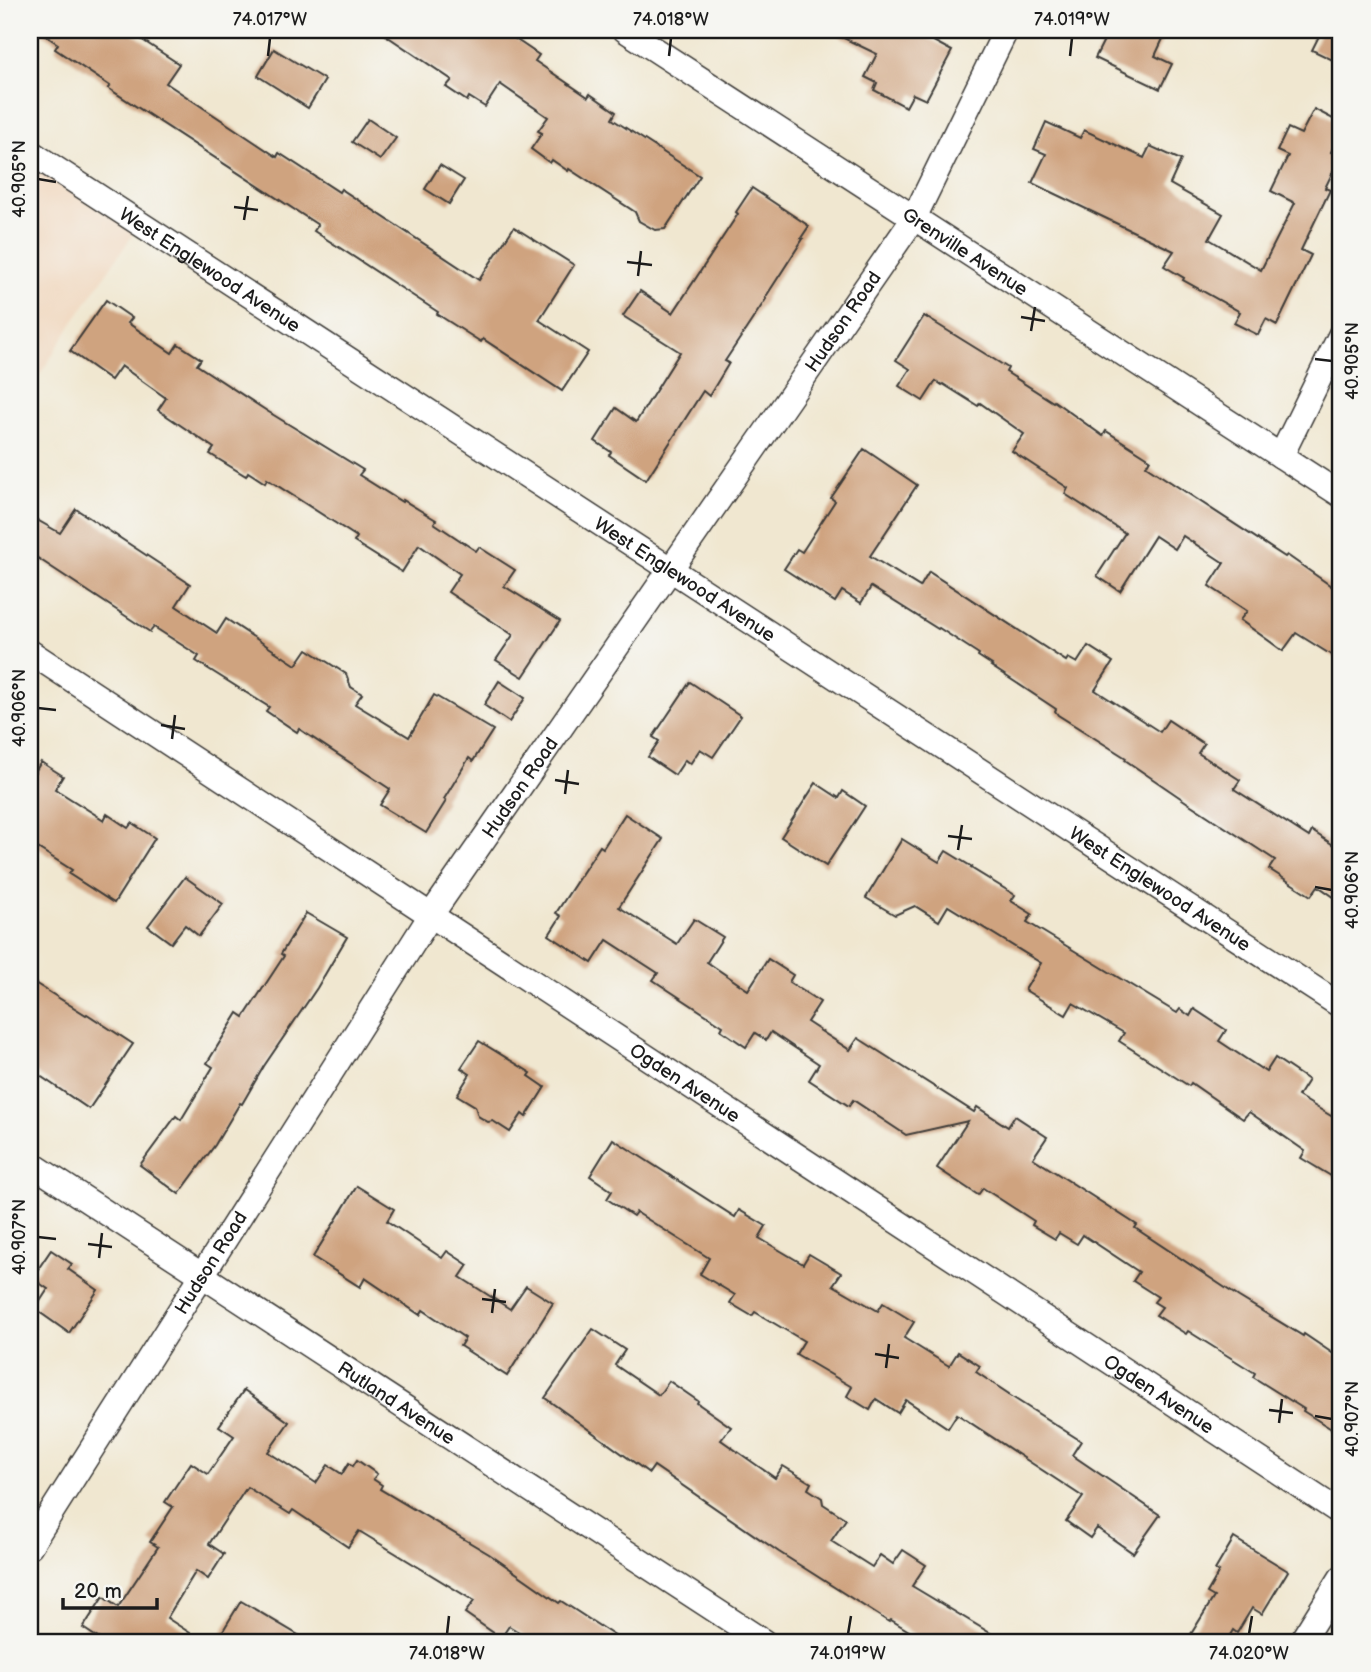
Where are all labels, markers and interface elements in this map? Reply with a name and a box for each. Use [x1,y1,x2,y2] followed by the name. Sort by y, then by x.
[233,9,308,30] text: 74.017°W
[633,9,710,30] text: 74.018°W
[1034,9,1111,30] text: 74.019°W
[9,140,30,218] text: 40.905°N
[114,203,304,338] street label: West Englewood Avenue
[898,203,1032,302] street label: Grenville Avenue
[801,267,887,377] street label: Hudson Road
[1342,322,1363,400] text: 40.905°N
[589,513,779,647] street label: West Englewood Avenue
[9,669,30,747] text: 40.906°N
[478,733,564,843] street label: Hudson Road
[1065,822,1254,957] street label: West Englewood Avenue
[1342,851,1363,929] text: 40.906°N
[625,1039,744,1128] street label: Ogden Avenue
[9,1199,30,1275] text: 40.907°N
[170,1208,253,1319] street label: Hudson Road
[1099,1350,1218,1439] street label: Ogden Avenue
[333,1357,459,1450] street label: Rutland Avenue
[1342,1381,1363,1457] text: 40.907°N
[63,1567,158,1611] scale bar
[74,1579,122,1604] text: 20 m
[409,1643,486,1664] text: 74.018°W
[810,1643,887,1664] text: 74.019°W
[1209,1643,1290,1664] text: 74.020°W

